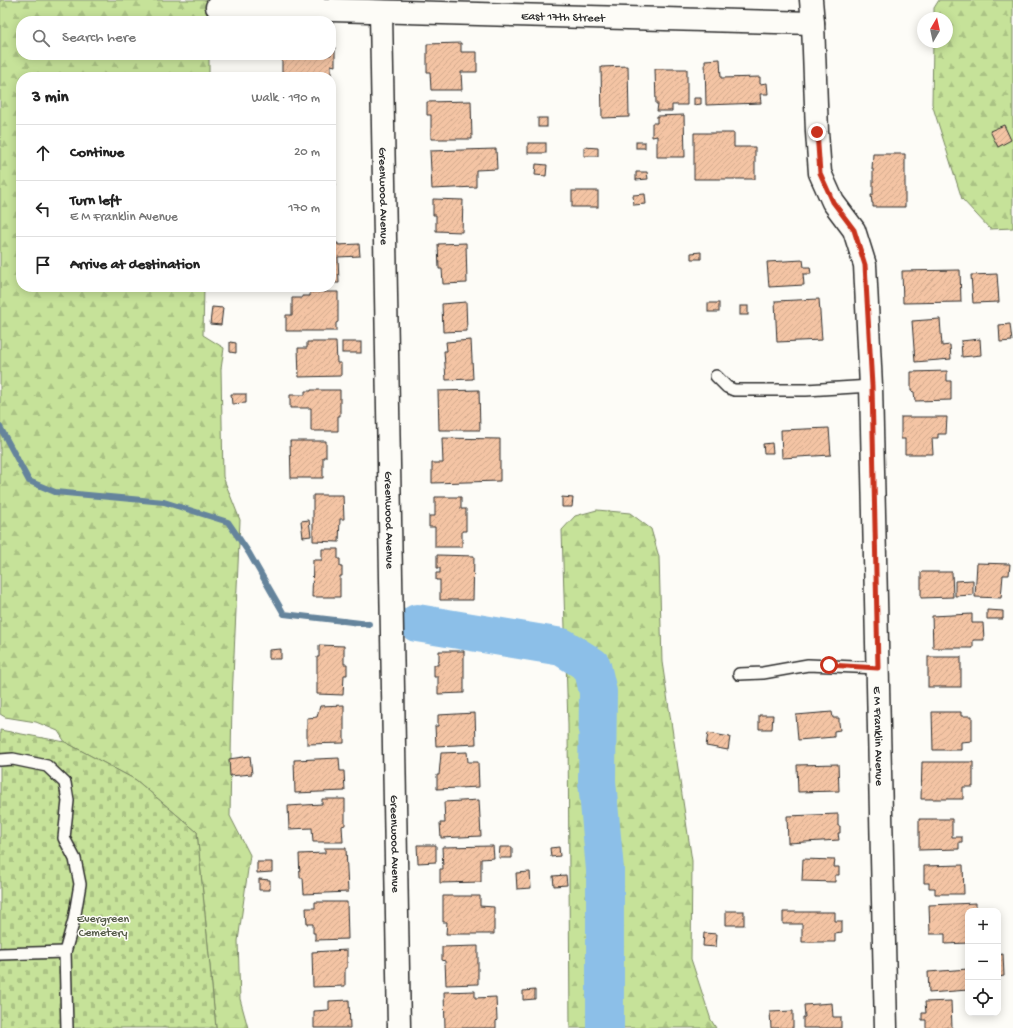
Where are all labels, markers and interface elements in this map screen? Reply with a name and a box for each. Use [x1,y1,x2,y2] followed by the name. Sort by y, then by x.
[521,10,606,26] street label: East 17th Street
[917,12,953,48] north arrow
[16,16,336,60] search box
[30,27,52,49] icon: search
[62,29,136,47] text: Search here
[32,88,69,108] text: 3 min
[251,91,320,106] text: Walk · 190 m
[808,123,826,141] route end
[32,142,54,164] icon: ahead
[70,144,124,162] text: Continue
[294,145,320,160] text: 20 m
[374,147,390,246] street label: Greenwood Avenue
[70,192,121,210] text: Turn left
[32,198,54,220] icon: left
[288,201,320,216] text: 170 m
[70,210,178,225] text: E M Franklin Avenue
[32,254,54,276] icon: arrive
[70,256,200,274] text: Arrive at destination
[380,471,396,570] street label: Greenwood Avenue
[820,656,838,674] route start
[869,686,885,787] street label: E M Franklin Avenue
[386,795,402,894] street label: Greenwood Avenue
[965,908,1001,1016] map controls
[965,908,1001,944] button: +
[77,913,129,941] park label: Evergreen Cemetery
[965,944,1001,980] button: −
[965,980,1001,1016] button: locate

